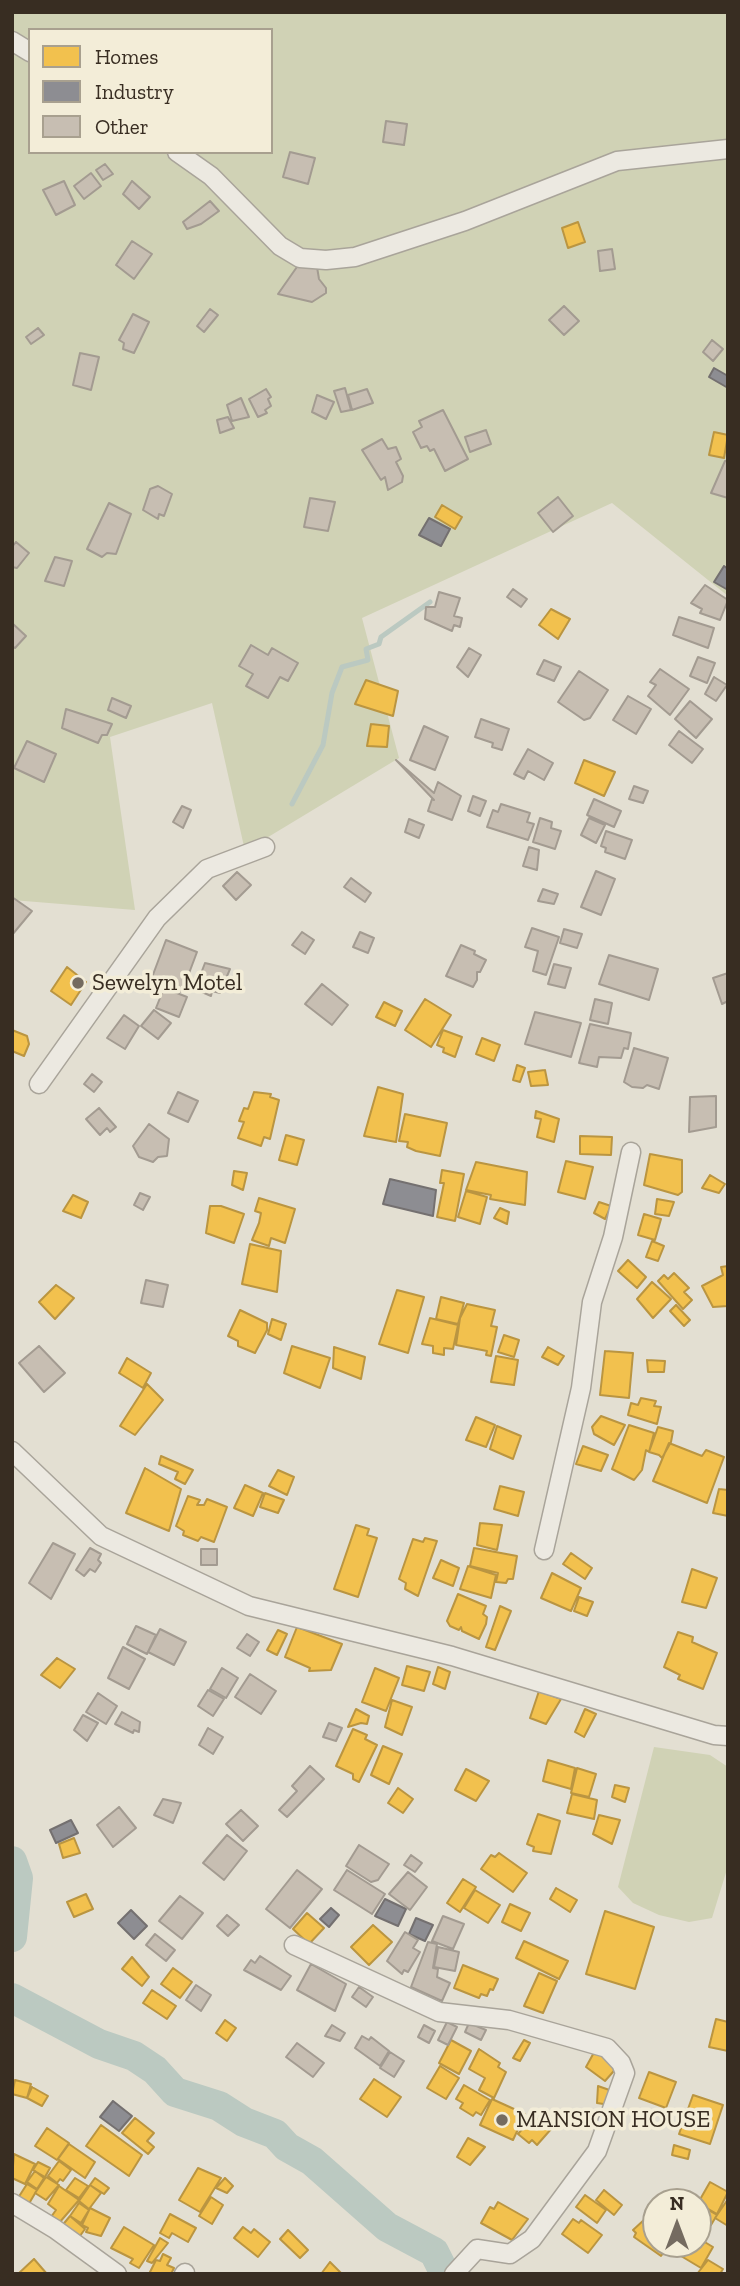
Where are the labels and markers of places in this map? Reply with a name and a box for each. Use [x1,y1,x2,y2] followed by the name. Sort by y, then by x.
[92,969,242,997] place label: Sewelyn Motel
[70,975,86,991] marker: Sewelyn Motel
[516,2106,710,2134] place label: MANSION HOUSE
[494,2112,510,2128] marker: MANSION HOUSE

